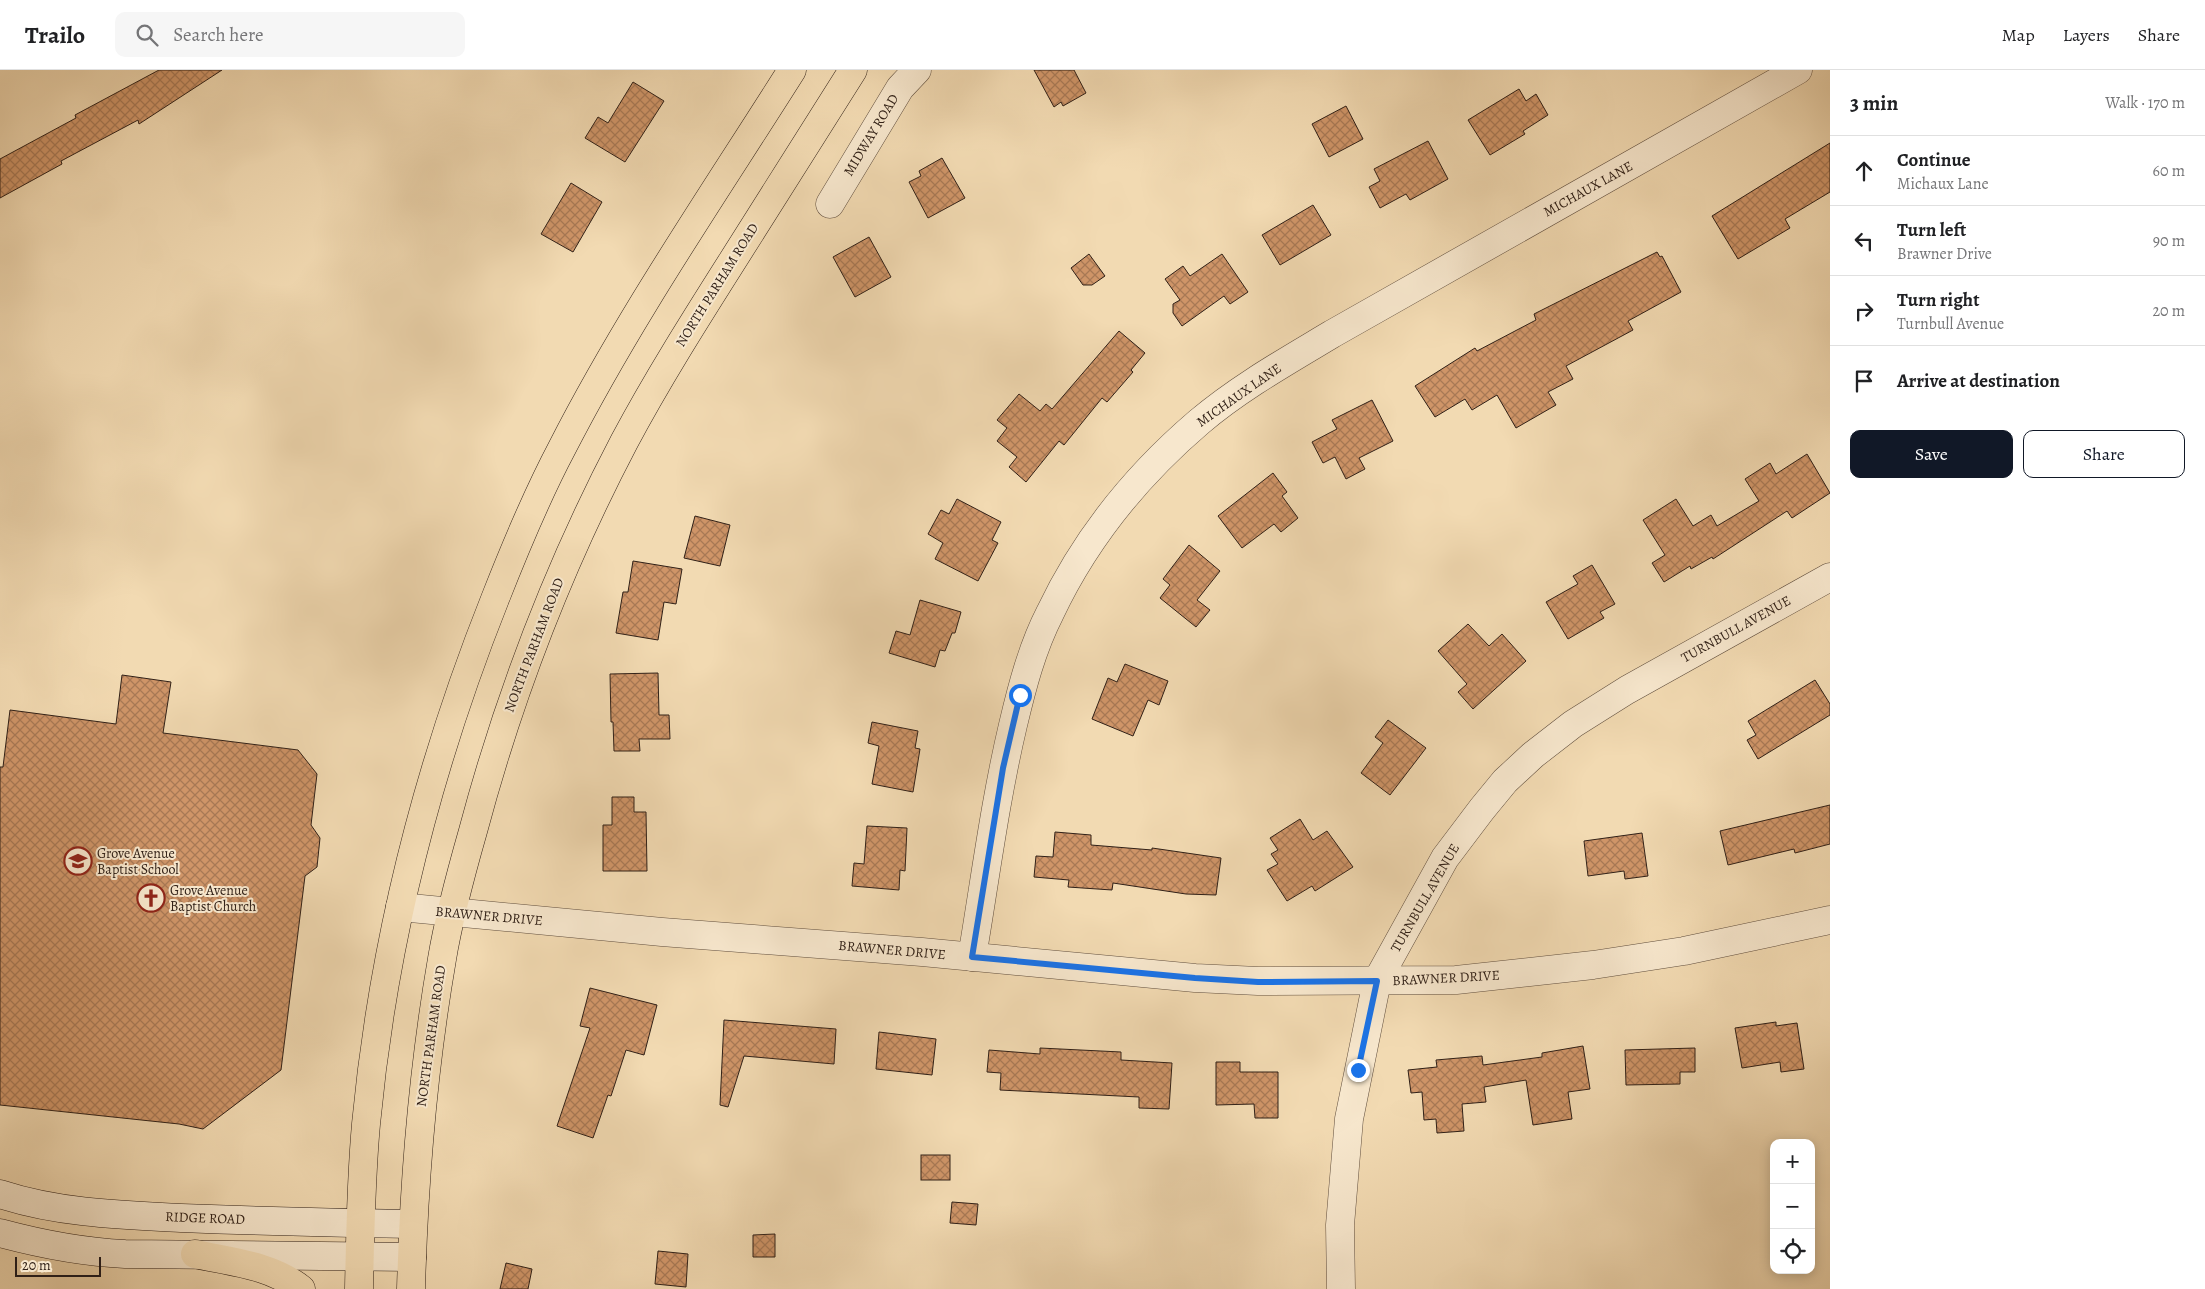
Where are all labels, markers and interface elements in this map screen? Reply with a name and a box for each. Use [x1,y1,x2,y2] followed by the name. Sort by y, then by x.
[115,12,465,57] search box
[25,19,85,51] text: Trailo
[133,21,161,49] icon: search
[173,22,264,48] text: Search here
[2002,23,2035,47] text: Map
[2063,23,2110,47] text: Layers
[2138,23,2180,47] text: Share
[1850,89,1898,117] text: 3 min
[839,90,903,180] street label: MIDWAY ROAD
[2105,92,2185,114] text: Walk · 170 m
[1897,147,1971,173] text: Continue
[1540,157,1636,221] street label: MICHAUX LANE
[1850,157,1878,185] icon: ahead
[2153,160,2185,182] text: 60 m
[1897,173,1989,195] text: Michaux Lane
[1897,217,1966,243] text: Turn left
[671,219,763,350] street label: NORTH PARHAM ROAD
[1850,227,1878,255] icon: left
[2153,230,2185,252] text: 90 m
[1897,243,1992,265] text: Brawner Drive
[1897,287,1979,313] text: Turn right
[1850,297,1878,325] icon: right
[2152,300,2185,322] text: 20 m
[1897,313,2004,335] text: Turnbull Avenue
[1193,359,1285,431] street label: MICHAUX LANE
[1850,367,1878,395] icon: arrive
[1897,368,2060,394] text: Arrive at destination
[1850,430,2013,478] button: Save
[2023,430,2185,478] button: Share
[500,575,568,715] street label: NORTH PARHAM ROAD
[1678,591,1794,667] street label: TURNBULL AVENUE
[1009,684,1032,707] route start
[1386,840,1464,956] street label: TURNBULL AVENUE
[97,844,179,879] place label: Grove Avenue Baptist School
[63,846,93,876] school or university icon: Grove Avenue Baptist School
[170,881,257,916] place label: Grove Avenue Baptist Church
[136,883,166,913] church icon: Grove Avenue Baptist Church
[435,902,543,930] street label: BRAWNER DRIVE
[838,936,946,964] street label: BRAWNER DRIVE
[412,964,450,1108] street label: NORTH PARHAM ROAD
[1392,966,1500,990] street label: BRAWNER DRIVE
[1347,1059,1370,1082] route end
[1770,1139,1815,1274] map controls
[1770,1139,1815,1184] button: +
[1770,1184,1815,1229] button: −
[165,1207,245,1229] street label: RIDGE ROAD
[1770,1229,1815,1274] button: locate
[15,1254,101,1277] scale bar
[22,1256,51,1275] text: 20 m

